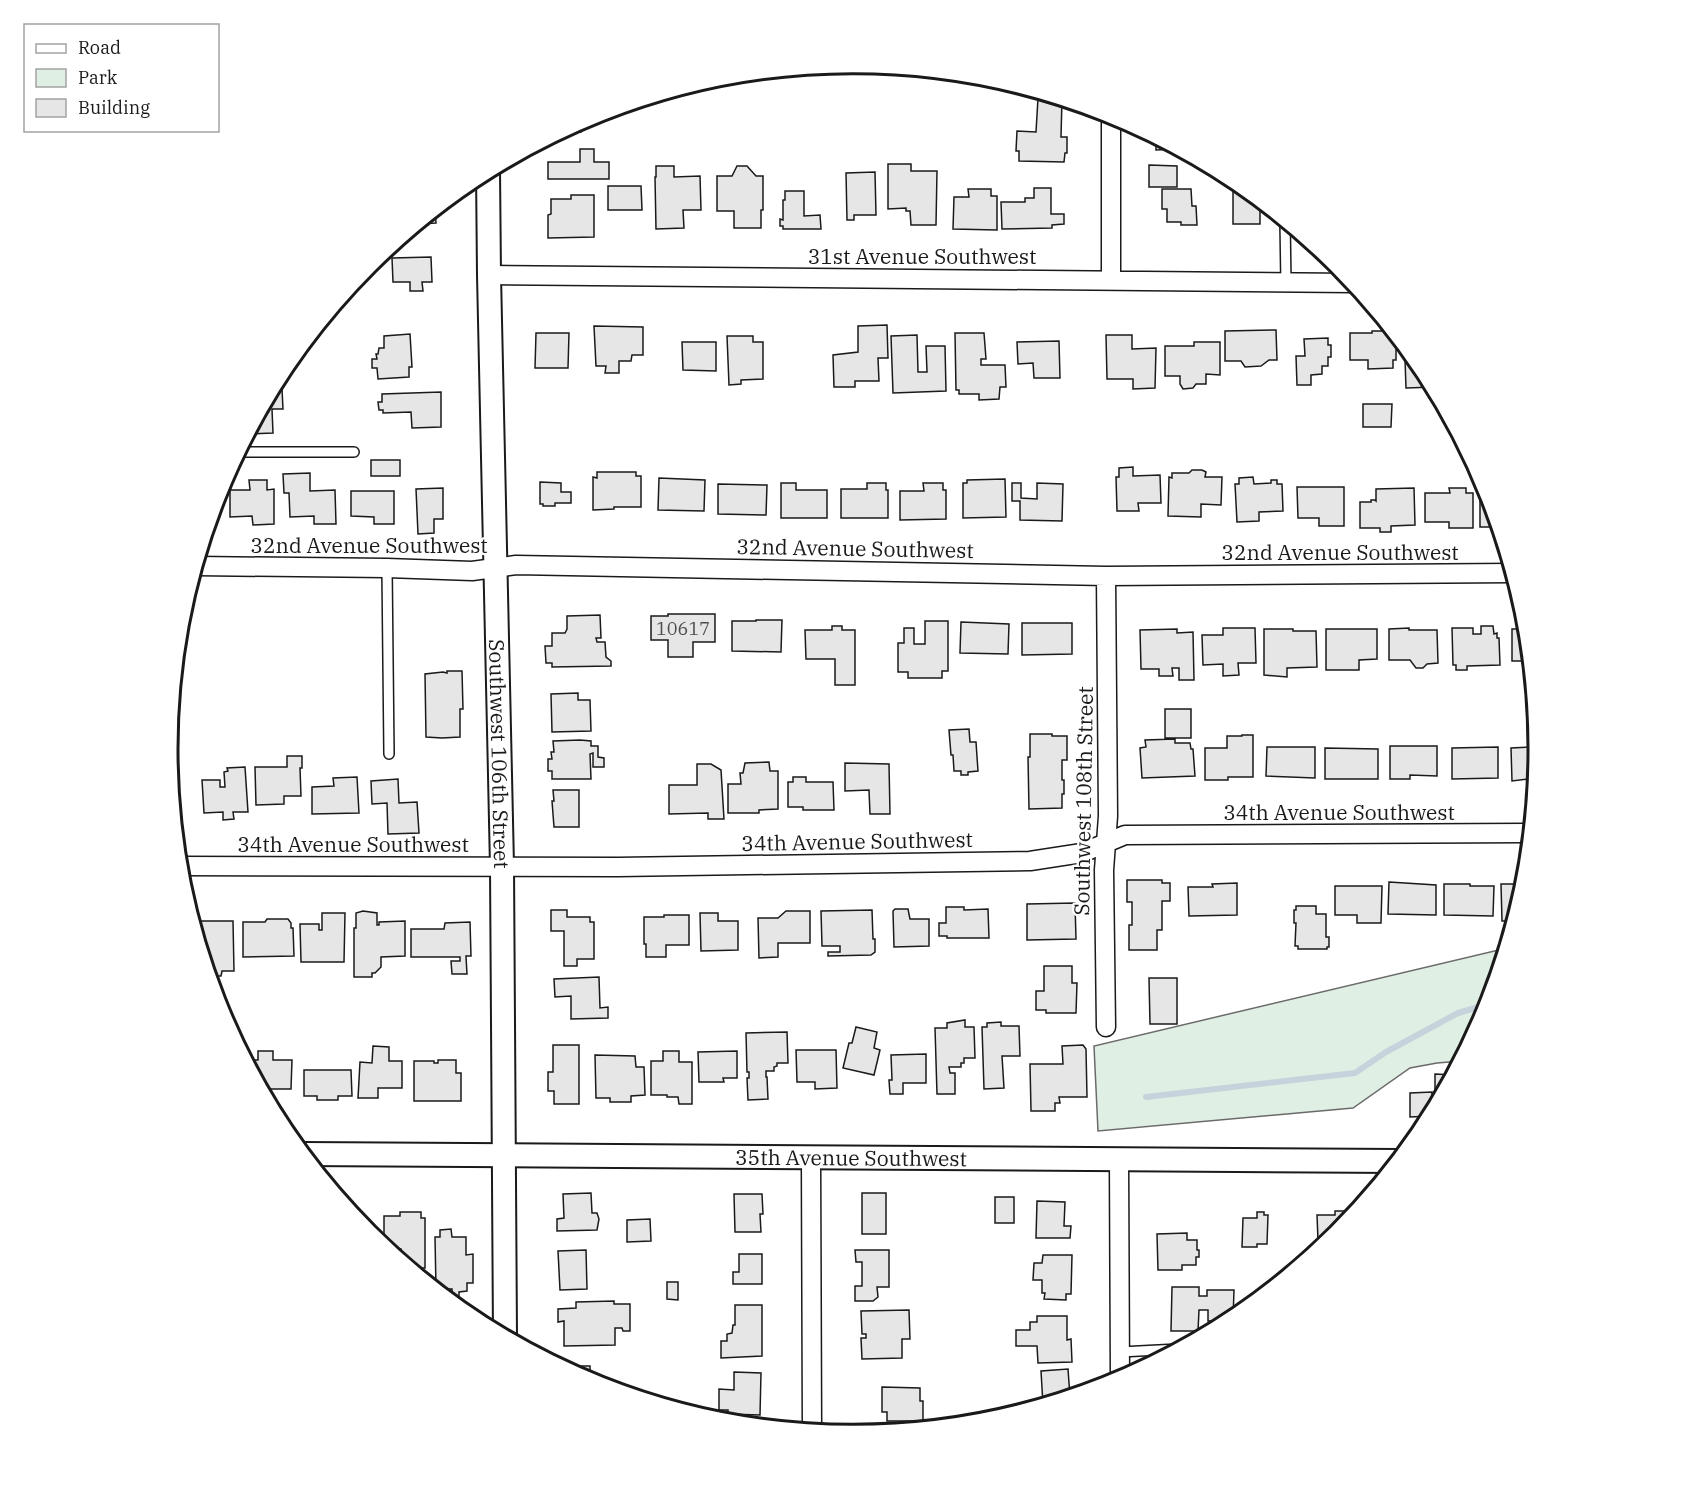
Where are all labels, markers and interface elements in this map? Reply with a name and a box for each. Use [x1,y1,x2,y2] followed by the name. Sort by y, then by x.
[24,24,219,132] legend
[78,36,121,59] text: Road
[78,66,118,89] text: Park
[78,96,150,119] text: Building
[808,242,1036,270] street label: 31st Avenue Southwest
[250,531,488,559] street label: 32nd Avenue Southwest
[736,532,974,564] street label: 32nd Avenue Southwest
[1221,538,1459,566] street label: 32nd Avenue Southwest
[656,617,710,640] house number: 10617
[483,639,516,869] street label: Southwest 106th Street
[1067,686,1099,916] street label: Southwest 108th Street
[1223,798,1455,826] street label: 34th Avenue Southwest
[741,825,973,857] street label: 34th Avenue Southwest
[237,830,469,858] street label: 34th Avenue Southwest
[735,1143,967,1172] street label: 35th Avenue Southwest

